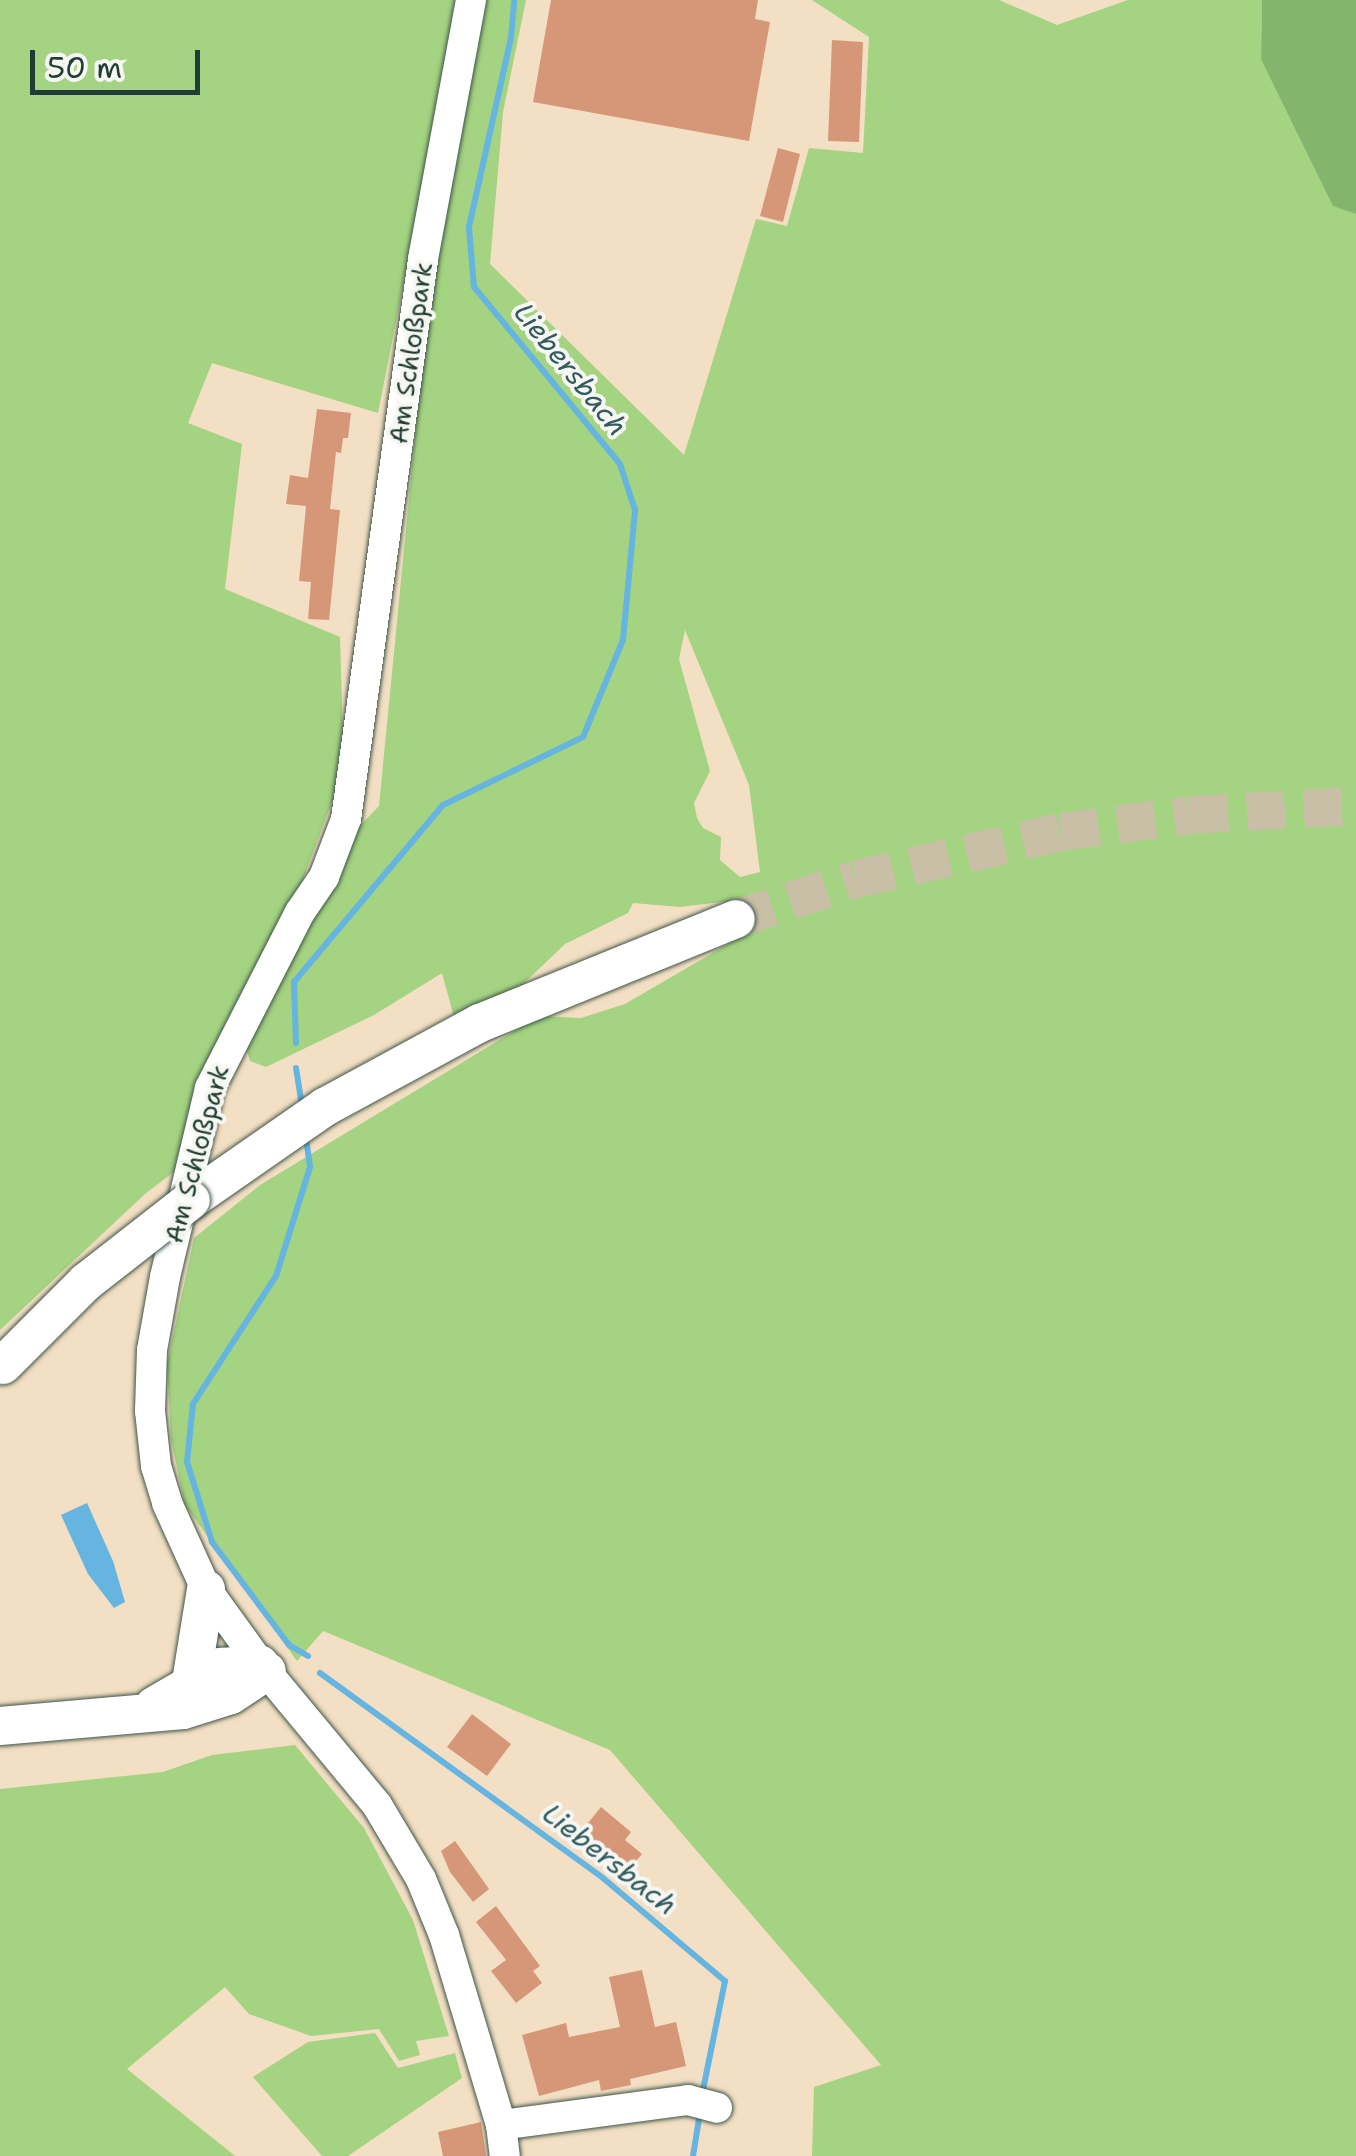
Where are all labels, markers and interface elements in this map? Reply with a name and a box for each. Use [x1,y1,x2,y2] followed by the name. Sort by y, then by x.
[35,30,205,92] scale bar
[47,47,122,88] text: 50 m
[383,260,439,446] street label: Am Schloßpark
[507,296,635,442] water label: Liebersbach
[159,1062,235,1246] street label: Am Schloßpark
[536,1796,684,1922] water label: Liebersbach

